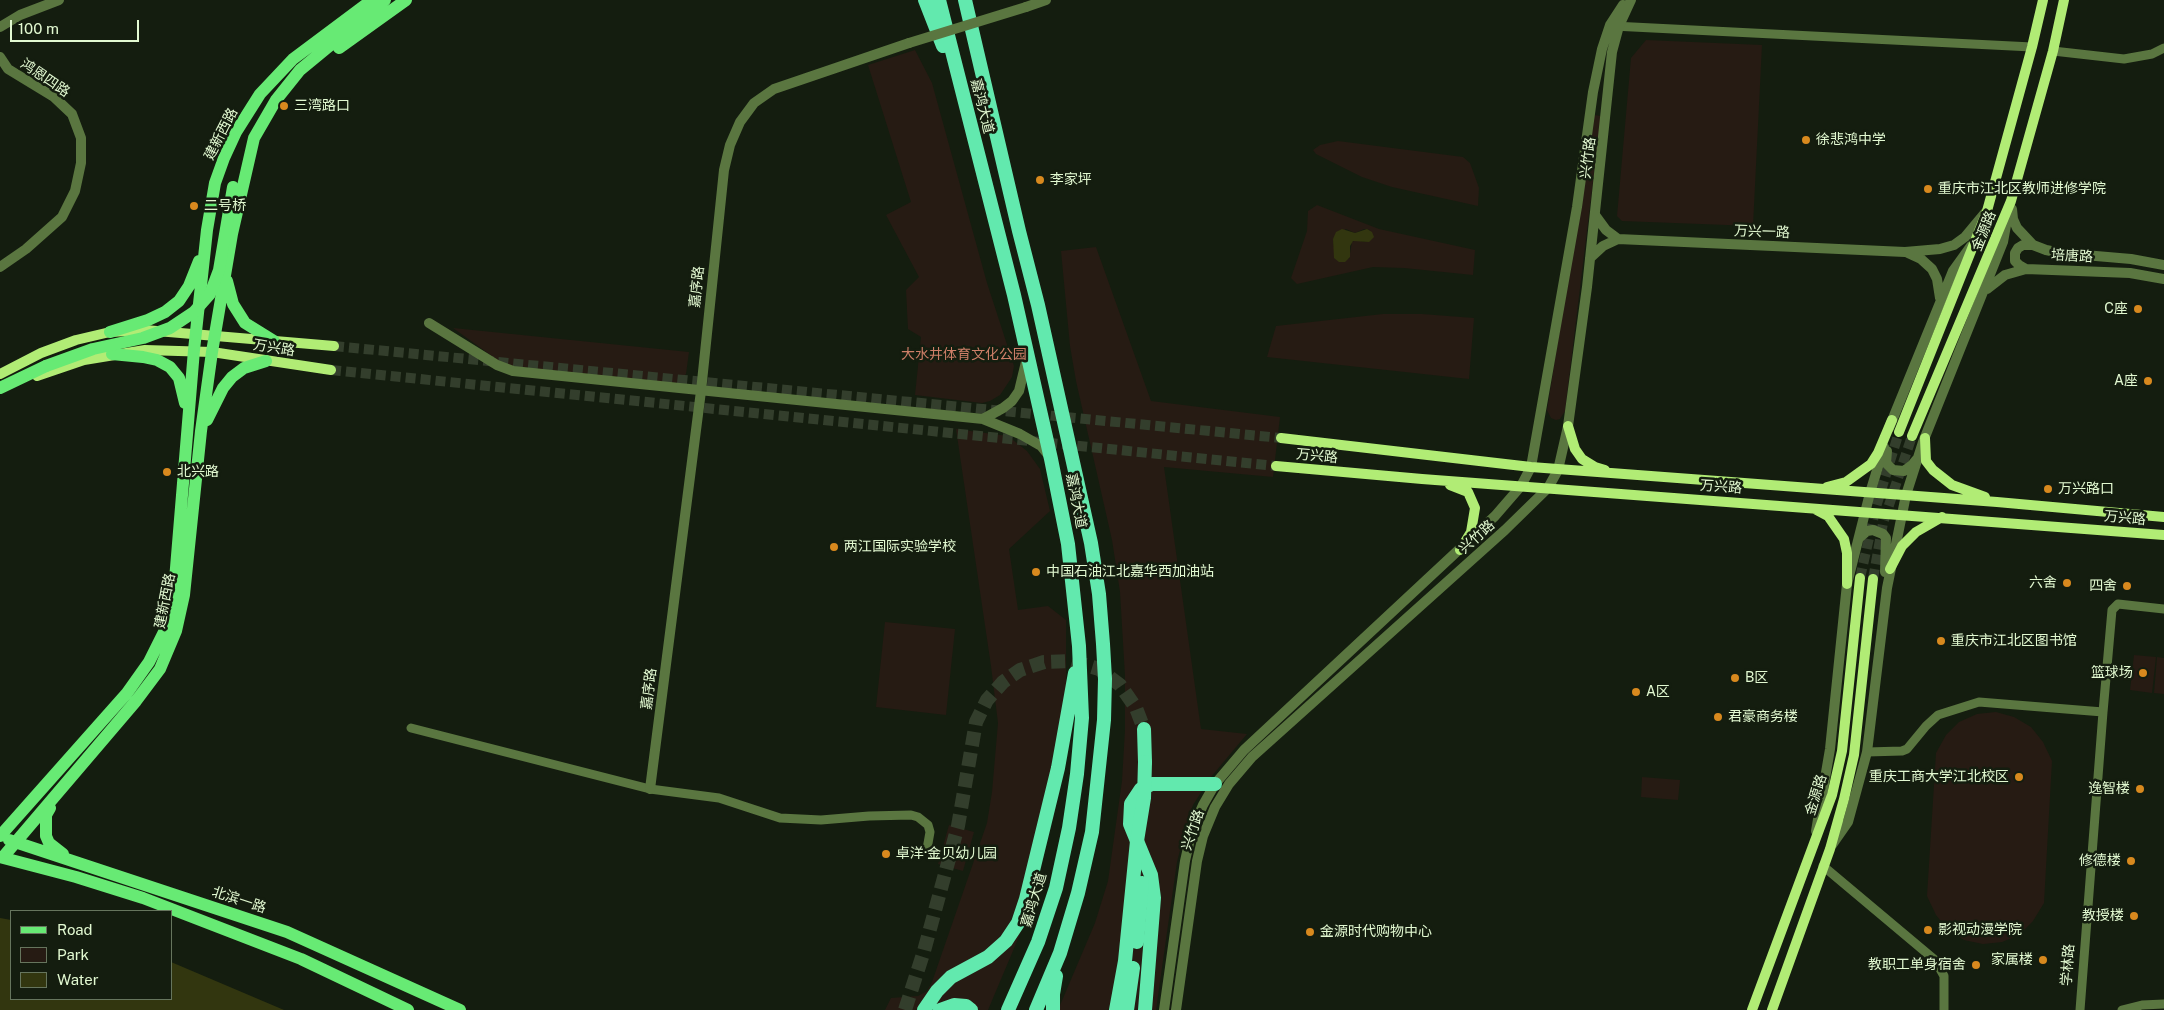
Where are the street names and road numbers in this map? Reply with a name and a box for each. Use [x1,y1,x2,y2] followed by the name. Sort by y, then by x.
[17,55,73,101] street label: 鸿恩四路
[967,77,997,135] street label: 嘉鸿大道
[201,105,241,163] street label: 建新西路
[1577,136,1599,180] street label: 兴竹路
[1968,208,2000,254] street label: 金源路
[1734,223,1790,241] street label: 万兴一路
[2051,247,2093,265] street label: 培唐路
[686,265,708,309] street label: 嘉序路
[252,336,296,360] street label: 万兴路
[1295,446,1339,466] street label: 万兴路
[1062,472,1090,530] street label: 嘉鸿大道
[1699,477,1743,497] street label: 万兴路
[2103,508,2147,528] street label: 万兴路
[1456,517,1498,557] street label: 兴竹路
[151,572,179,630] street label: 建新西路
[638,667,660,711] street label: 嘉序路
[1802,772,1830,818] street label: 金源路
[1178,807,1208,853] street label: 兴竹路
[1018,871,1050,929] street label: 嘉鸿大道
[210,883,268,917] street label: 北滨一路
[2058,943,2078,987] street label: 学林路

